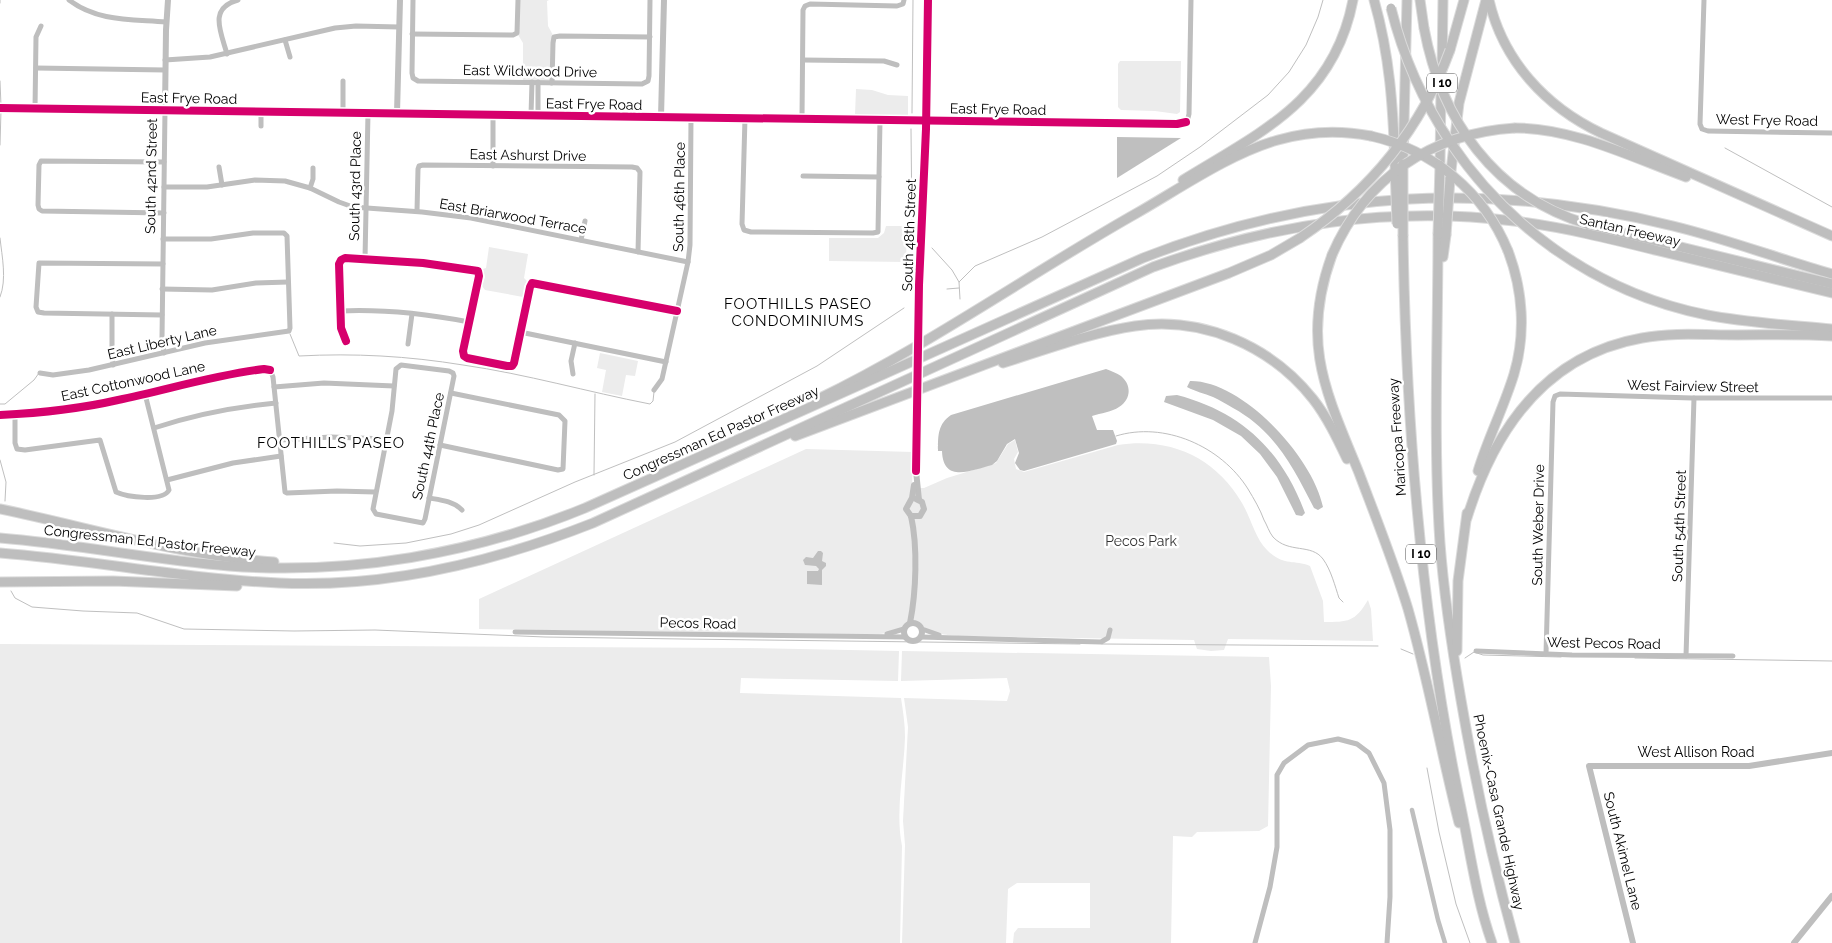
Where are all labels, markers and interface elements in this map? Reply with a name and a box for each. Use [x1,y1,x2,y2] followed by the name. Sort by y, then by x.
[463,62,597,80] street label: East Wildwood Drive
[1427,74,1457,92] road number: I 10
[141,89,237,107] street label: East Frye Road
[546,95,642,113] street label: East Frye Road
[950,100,1046,118] street label: East Frye Road
[1716,111,1818,129] street label: West Frye Road
[142,118,160,234] street label: South 42nd Street
[346,131,364,241] street label: South 43rd Place
[670,142,688,252] street label: South 46th Place
[470,146,586,164] street label: East Ashurst Drive
[899,178,919,292] street label: South 48th Street
[438,195,588,237] street label: East Briarwood Terrace
[1578,211,1682,249] street label: Santan Freeway
[724,295,872,330] district label: FOOTHILLS PASEO CONDOMINIUMS
[106,322,218,362] street label: East Liberty Lane
[60,358,206,404] street label: East Cottonwood Lane
[1385,377,1409,497] street label: Maricopa Freeway
[1627,377,1759,395] street label: West Fairview Street
[620,382,822,484] street label: Congressman Ed Pastor Freeway
[409,391,447,501] street label: South 44th Place
[257,434,405,452] district label: FOOTHILLS PASEO
[1529,464,1547,586] street label: South Weber Drive
[1669,469,1689,582] street label: South 54th Street
[43,522,257,560] street label: Congressman Ed Pastor Freeway
[1105,533,1177,549] park label: Pecos Park
[1406,544,1436,564] road number: I 10
[660,614,736,632] street label: Pecos Road
[1547,634,1661,652] street label: West Pecos Road
[1470,713,1528,912] street label: Phoenix-Casa Grande Highway
[1637,744,1755,760] street label: West Allison Road
[1601,790,1645,912] street label: South Akimel Lane

